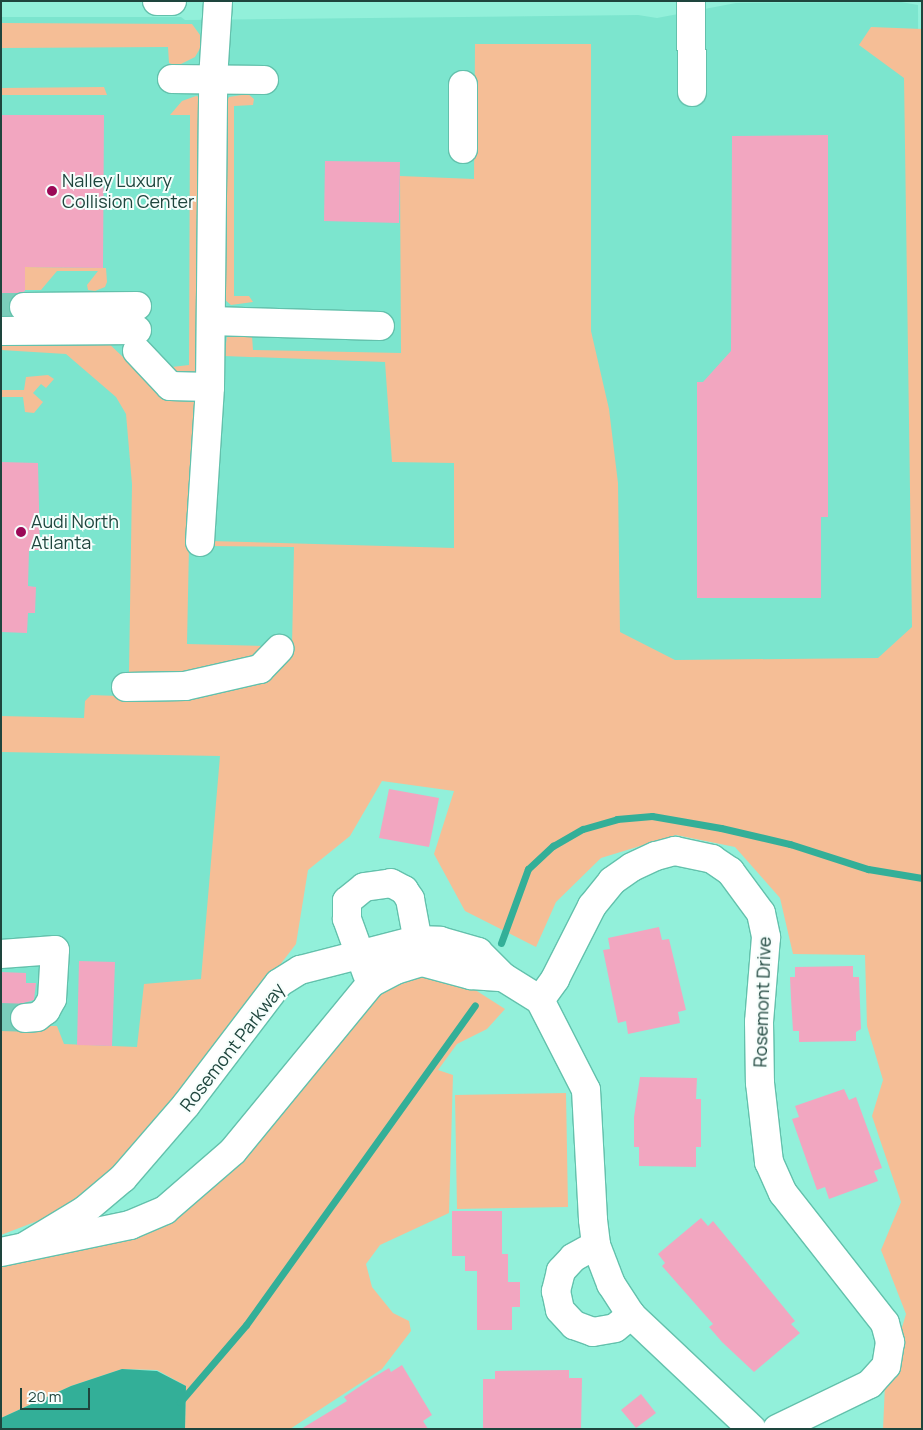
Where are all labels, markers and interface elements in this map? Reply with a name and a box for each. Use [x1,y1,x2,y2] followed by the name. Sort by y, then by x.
[62,170,194,212] place label: Nalley Luxury Collision Center
[46,185,58,197] marker: Nalley Luxury Collision Center
[31,511,119,554] place label: Audi North Atlanta
[15,526,27,538] marker: Audi North Atlanta
[749,936,775,1068] street label: Rosemont Drive
[175,978,289,1116] street label: Rosemont Parkway
[22,1378,92,1410] scale bar
[28,1386,61,1407] text: 20 m

